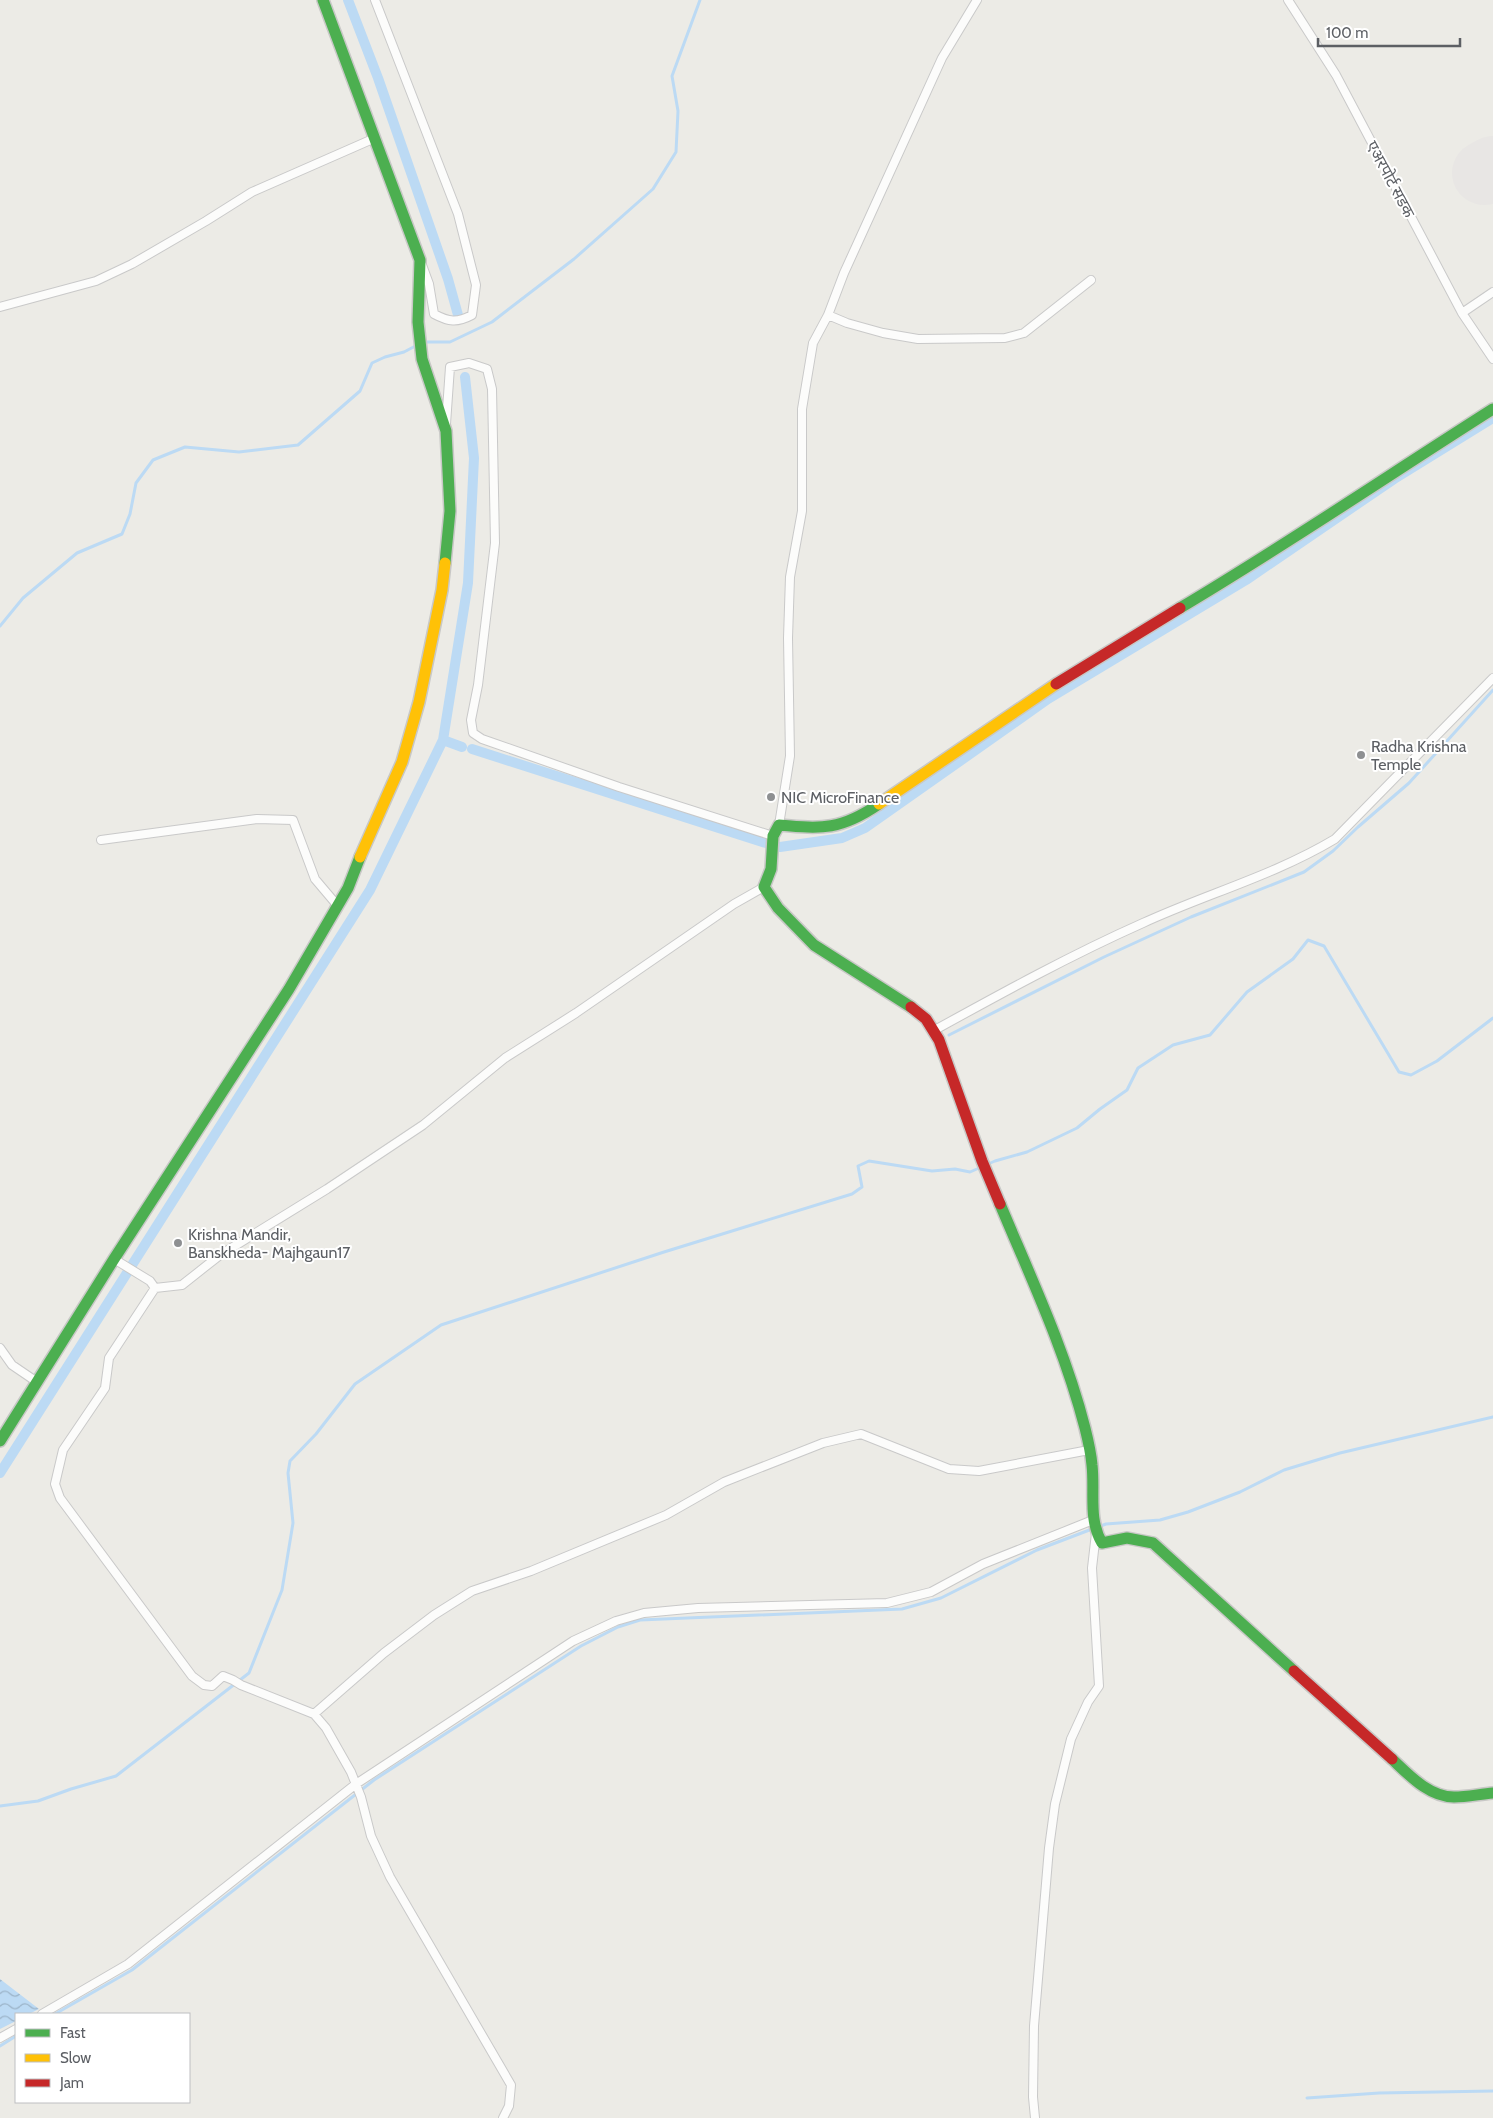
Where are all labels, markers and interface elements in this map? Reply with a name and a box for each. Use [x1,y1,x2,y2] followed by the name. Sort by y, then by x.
[1318,15,1460,47] scale bar
[1326,24,1368,42] text: 100 m
[1362,138,1419,221] street label: एअरपोर्ट सडक
[1371,737,1467,774] place label: Radha Krishna Temple
[1355,749,1367,761] marker: Radha Krishna Temple
[781,788,899,807] place label: NIC MicroFinance
[765,791,777,803] marker: NIC MicroFinance
[188,1225,350,1262] place label: Krishna Mandir, Banskheda- Majhgaun17
[172,1237,184,1249] marker: Krishna Mandir, Banskheda- Majhgaun17
[15,2013,190,2103] legend
[60,2024,85,2042] text: Fast
[60,2049,91,2067] text: Slow
[59,2074,84,2092] text: Jam

